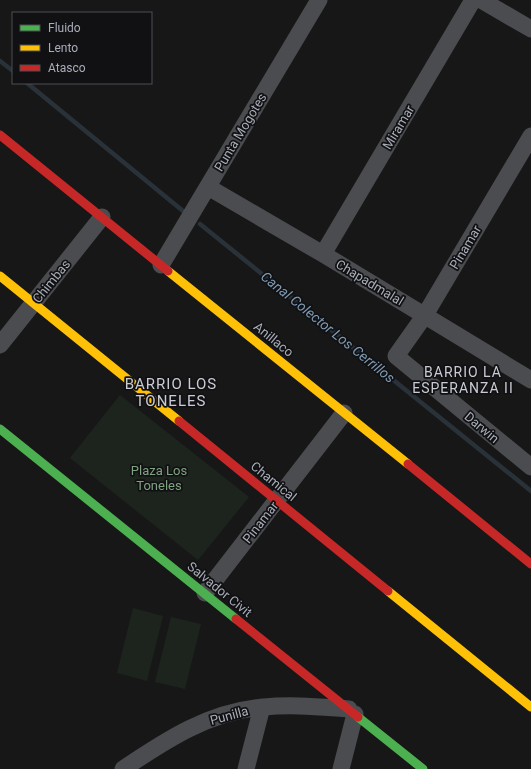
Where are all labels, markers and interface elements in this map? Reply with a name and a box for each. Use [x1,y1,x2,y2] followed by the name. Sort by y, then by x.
[12,12,152,84] legend
[48,21,81,35] text: Fluido
[48,41,78,55] text: Lento
[48,61,86,75] text: Atasco
[211,90,270,174] street label: Punta Mogotes
[379,102,418,152] street label: Miramar
[447,222,485,272] street label: Pinamar
[29,256,74,306] street label: Chimbas
[333,256,406,308] street label: Chapadmalal
[258,268,398,386] water label: Canal Colector Los Cerrillos
[251,319,296,360] street label: Anillaco
[412,364,514,396] district label: BARRIO LA ESPERANZA II
[125,375,217,410] district label: BARRIO LOS TONELES
[461,409,502,446] street label: Darwin
[248,458,300,504] street label: Chamical
[131,463,187,493] park label: Plaza Los Toneles
[240,498,282,546] street label: Pinamar
[184,559,255,620] street label: Salvador Civit
[208,703,250,728] street label: Punilla

